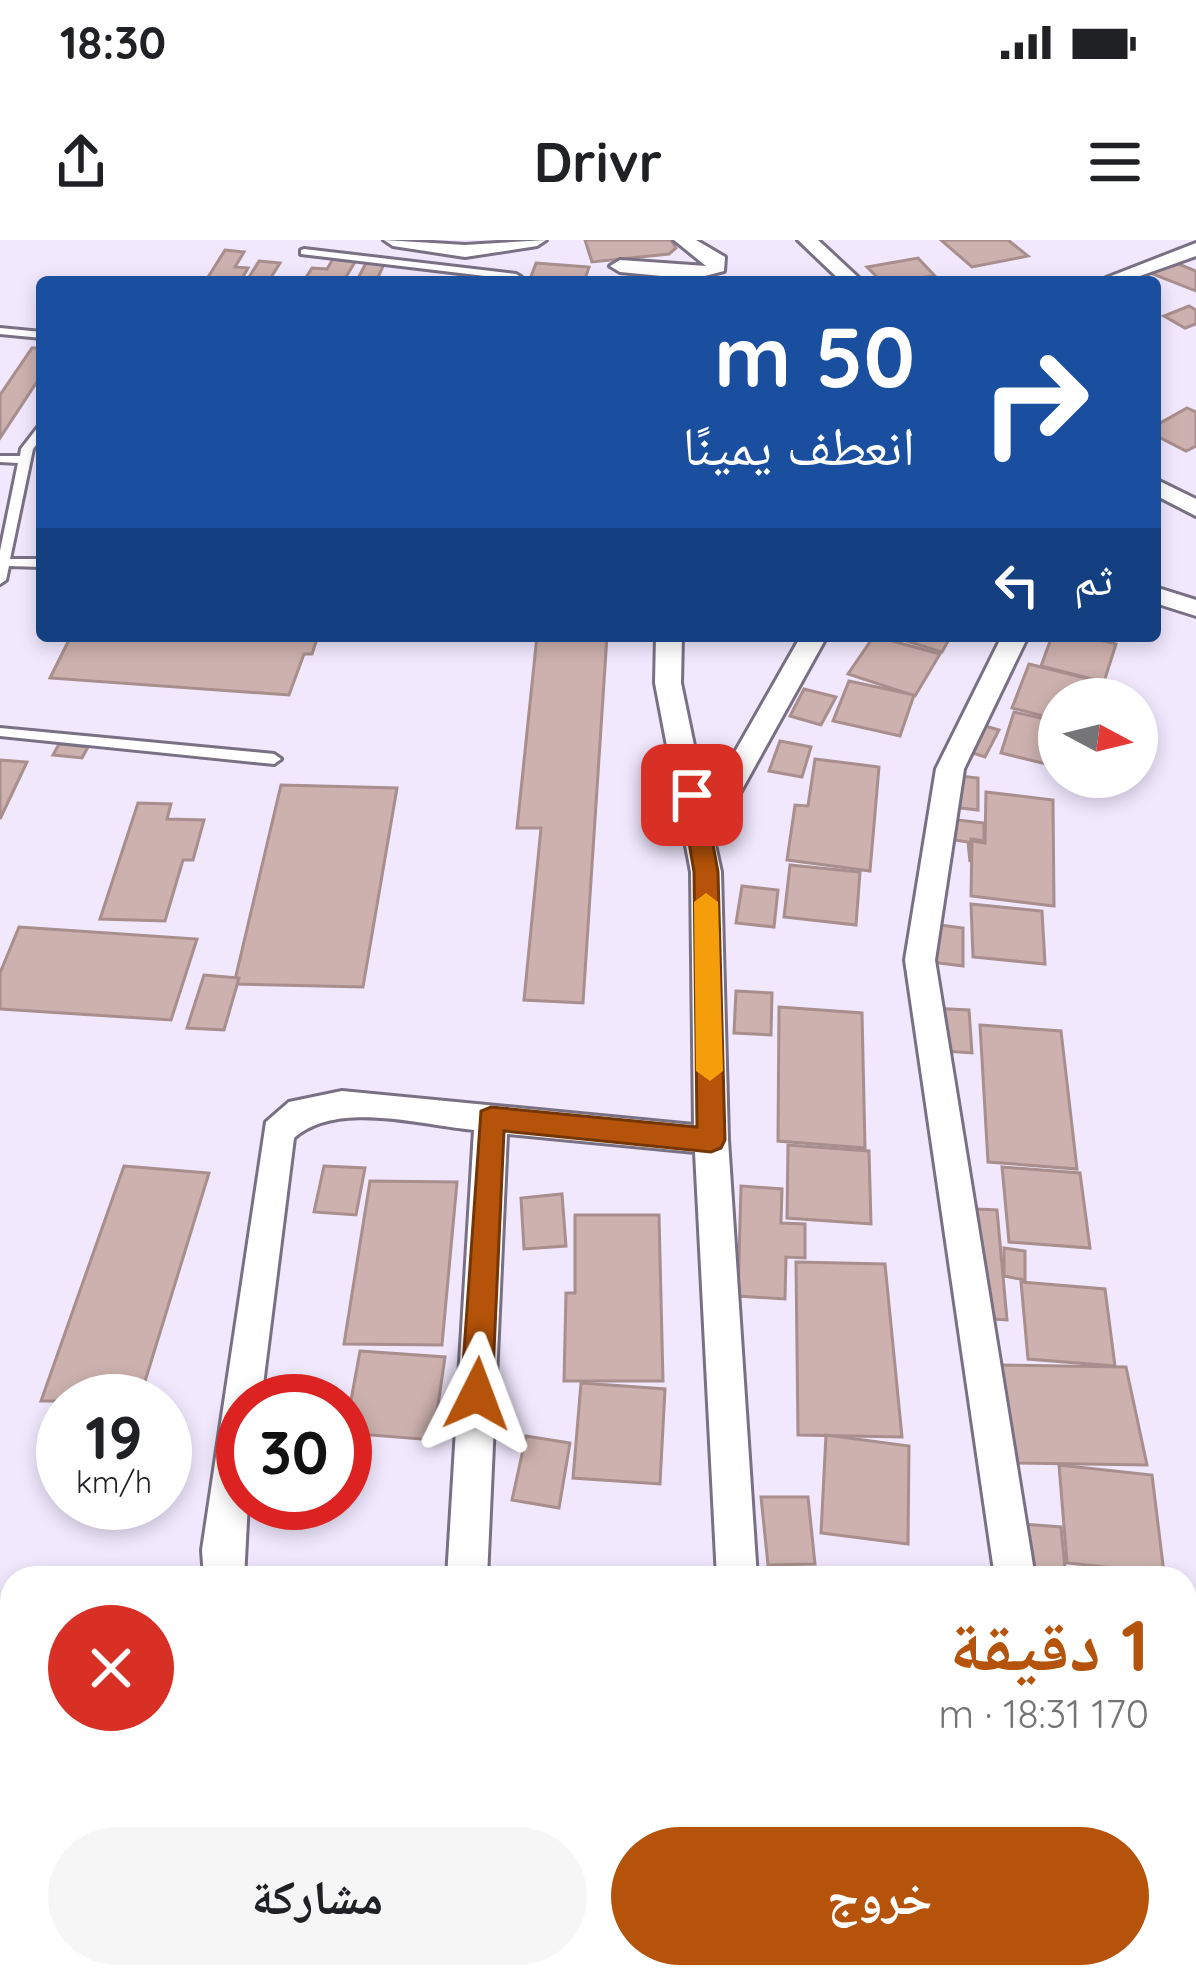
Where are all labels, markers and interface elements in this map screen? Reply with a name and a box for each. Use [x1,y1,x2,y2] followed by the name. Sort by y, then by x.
[60,14,166,70] text: 18:30
[534,128,662,196] text: Drivr
[48,129,114,195] icon: share
[1082,129,1148,195] icon: menu
[714,303,915,408] text: 50 m
[957,324,1113,480] icon: right
[682,411,915,479] text: انعطف يمينًا
[1074,550,1113,606] text: ثم
[984,552,1050,618] icon: left
[1038,678,1158,798] north arrow
[1038,678,1158,798] map controls
[641,744,743,846] pin
[659,762,725,828] icon: arrive
[414,1331,540,1457] position arrow
[216,1374,372,1530] speed limit sign: 30
[85,1399,143,1474] text: 19
[76,1463,152,1501] text: km/h
[950,1599,1149,1689] text: 1 دقيقة
[48,1605,174,1731] button: close
[939,1689,1149,1738] text: 170 m · 18:31
[48,1827,587,1965] button: مشاركة
[611,1827,1149,1965] button: خروج

